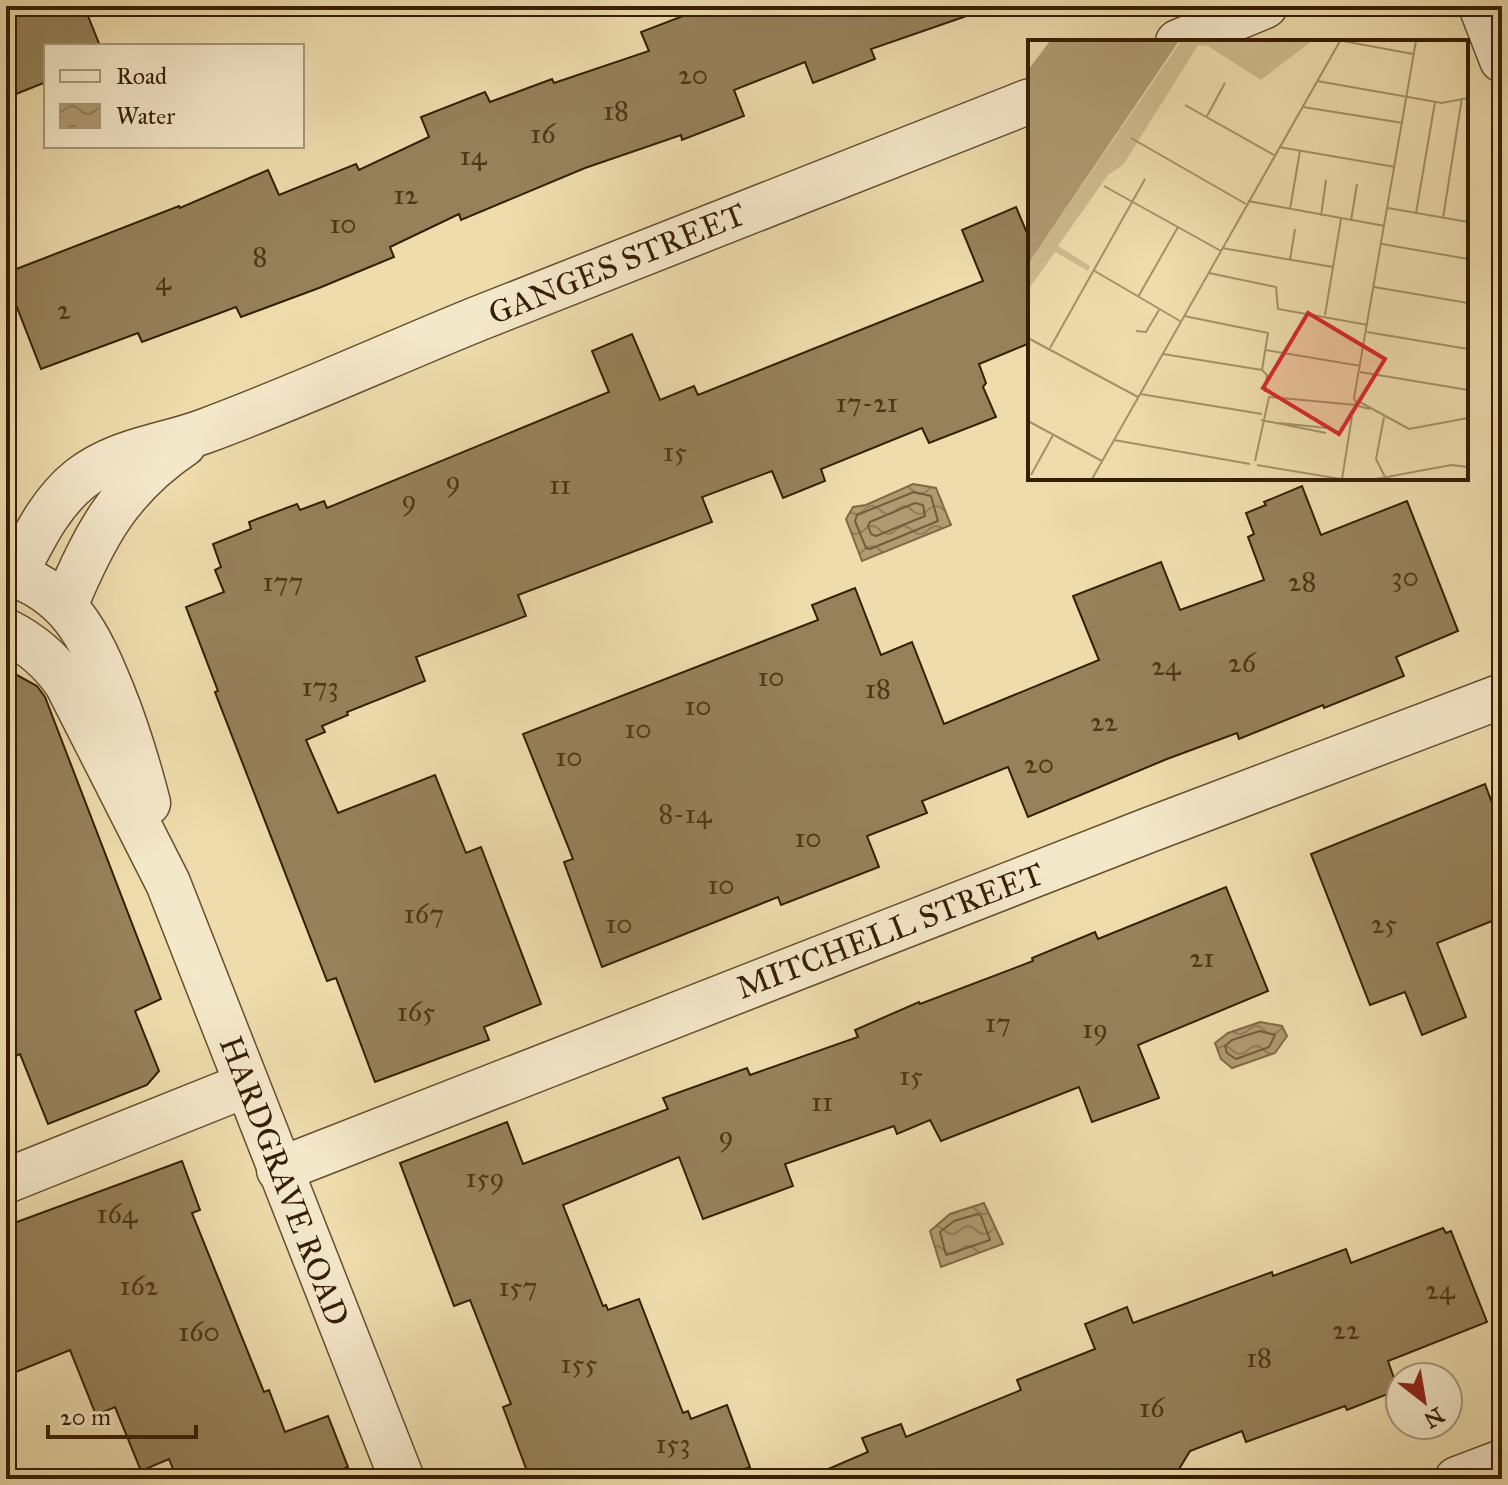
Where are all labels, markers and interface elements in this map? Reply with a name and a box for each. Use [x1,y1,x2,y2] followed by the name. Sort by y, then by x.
[1028,40,1468,480] inset map
[44,44,304,148] legend
[678,57,708,92] house number: 20
[116,61,167,91] text: Road
[603,93,629,128] house number: 18
[116,101,175,131] text: Water
[530,116,557,151] house number: 16
[460,138,488,173] house number: 14
[394,177,419,212] house number: 12
[483,195,751,333] street label: GANGES STREET
[329,206,357,241] house number: 10
[253,239,267,274] house number: 8
[155,263,172,298] house number: 4
[57,292,71,327] house number: 2
[836,385,898,420] house number: 17-21
[663,434,687,469] house number: 15
[445,463,461,498] house number: 9
[549,467,571,502] house number: 11
[401,482,417,517] house number: 9
[1391,559,1419,594] house number: 30
[263,564,303,599] house number: 177
[1288,564,1316,599] house number: 28
[1228,645,1258,680] house number: 26
[1151,648,1182,683] house number: 24
[757,659,785,694] house number: 10
[301,669,339,704] house number: 173
[865,671,891,706] house number: 18
[684,688,712,723] house number: 10
[1090,704,1118,739] house number: 22
[624,711,652,746] house number: 10
[555,739,583,774] house number: 10
[1024,746,1054,781] house number: 20
[658,796,713,831] house number: 8-14
[794,820,822,855] house number: 10
[731,854,1049,1008] street label: MITCHELL STREET
[707,867,735,902] house number: 10
[404,896,444,931] house number: 167
[605,906,633,941] house number: 10
[1371,906,1397,941] house number: 25
[1190,940,1214,975] house number: 21
[397,994,435,1029] house number: 165
[985,1005,1011,1040] house number: 17
[1082,1011,1108,1046] house number: 19
[211,1031,357,1331] street label: HARDGRAVE ROAD
[899,1058,923,1093] house number: 15
[811,1084,833,1119] house number: 11
[718,1118,734,1153] house number: 9
[466,1160,504,1195] house number: 159
[97,1196,139,1231] house number: 164
[119,1268,159,1303] house number: 162
[499,1269,537,1304] house number: 157
[1425,1272,1456,1307] house number: 24
[1332,1312,1360,1347] house number: 22
[178,1314,220,1349] house number: 160
[1246,1340,1272,1375] house number: 18
[561,1346,597,1381] house number: 155
[1384,1361,1464,1441] north arrow
[48,1389,196,1439] scale bar
[1139,1390,1166,1425] house number: 16
[1419,1401,1449,1434] text: N
[60,1402,111,1432] text: 20 m
[655,1426,691,1461] house number: 153

